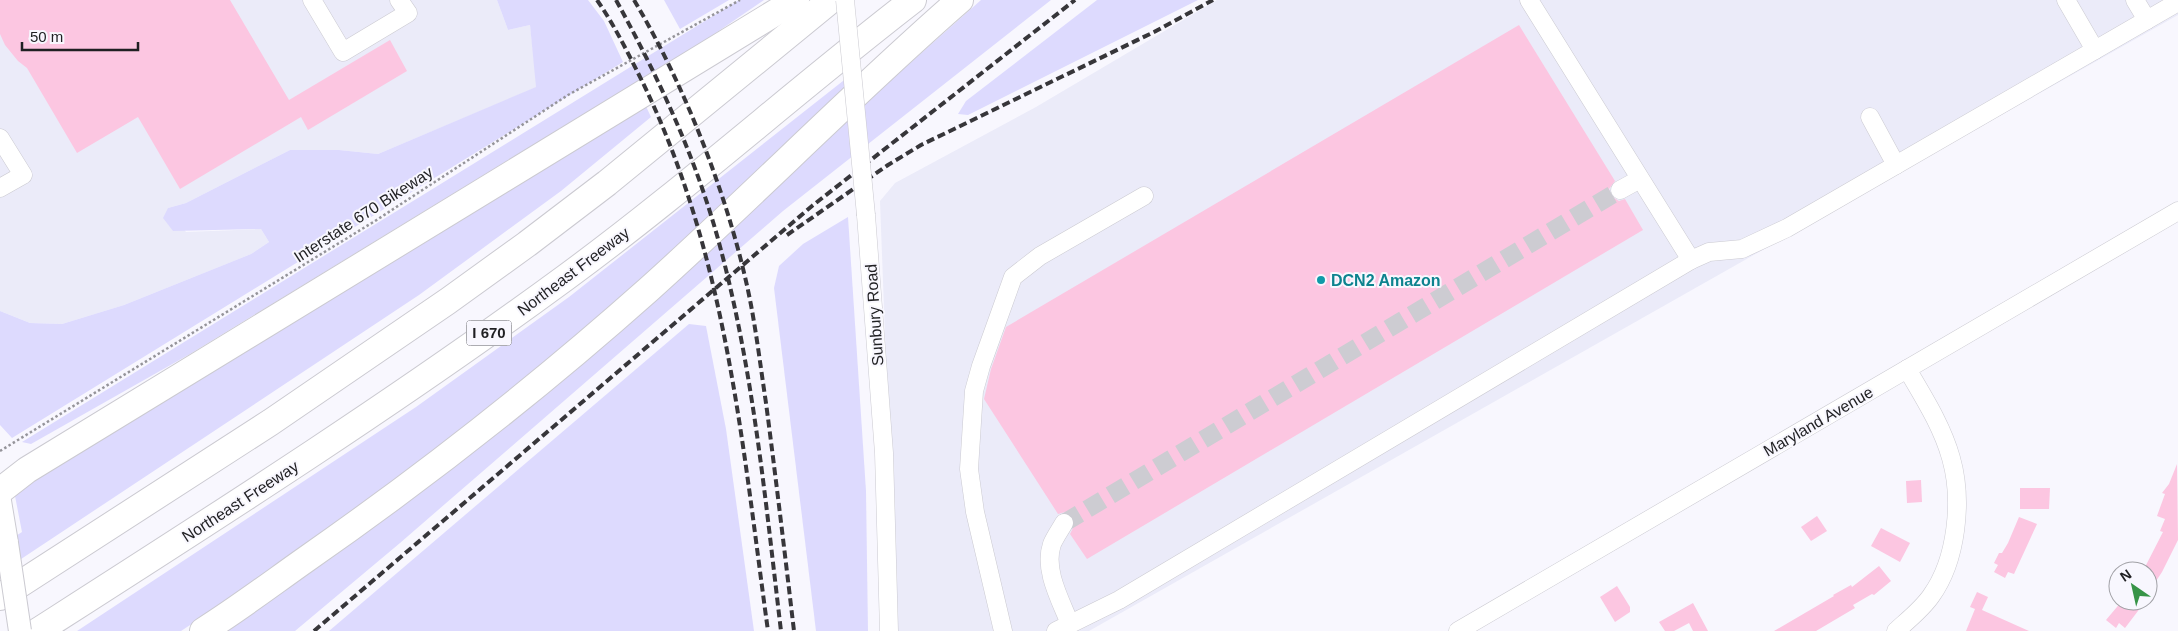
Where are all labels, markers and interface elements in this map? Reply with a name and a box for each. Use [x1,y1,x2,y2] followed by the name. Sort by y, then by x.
[22,20,139,52] scale bar
[30,28,63,45] text: 50 m
[291,163,436,266] street label: Interstate 670 Bikeway
[514,224,632,319] street label: Northeast Freeway
[862,263,887,367] street label: Sunbury Road
[1331,272,1441,289] place label: DCN2 Amazon
[1315,274,1327,286] marker: DCN2 Amazon
[466,320,512,346] road number: I 670
[1761,383,1876,460] street label: Maryland Avenue
[179,457,302,545] street label: Northeast Freeway
[2108,561,2158,611] north arrow
[2117,566,2134,585] text: N

